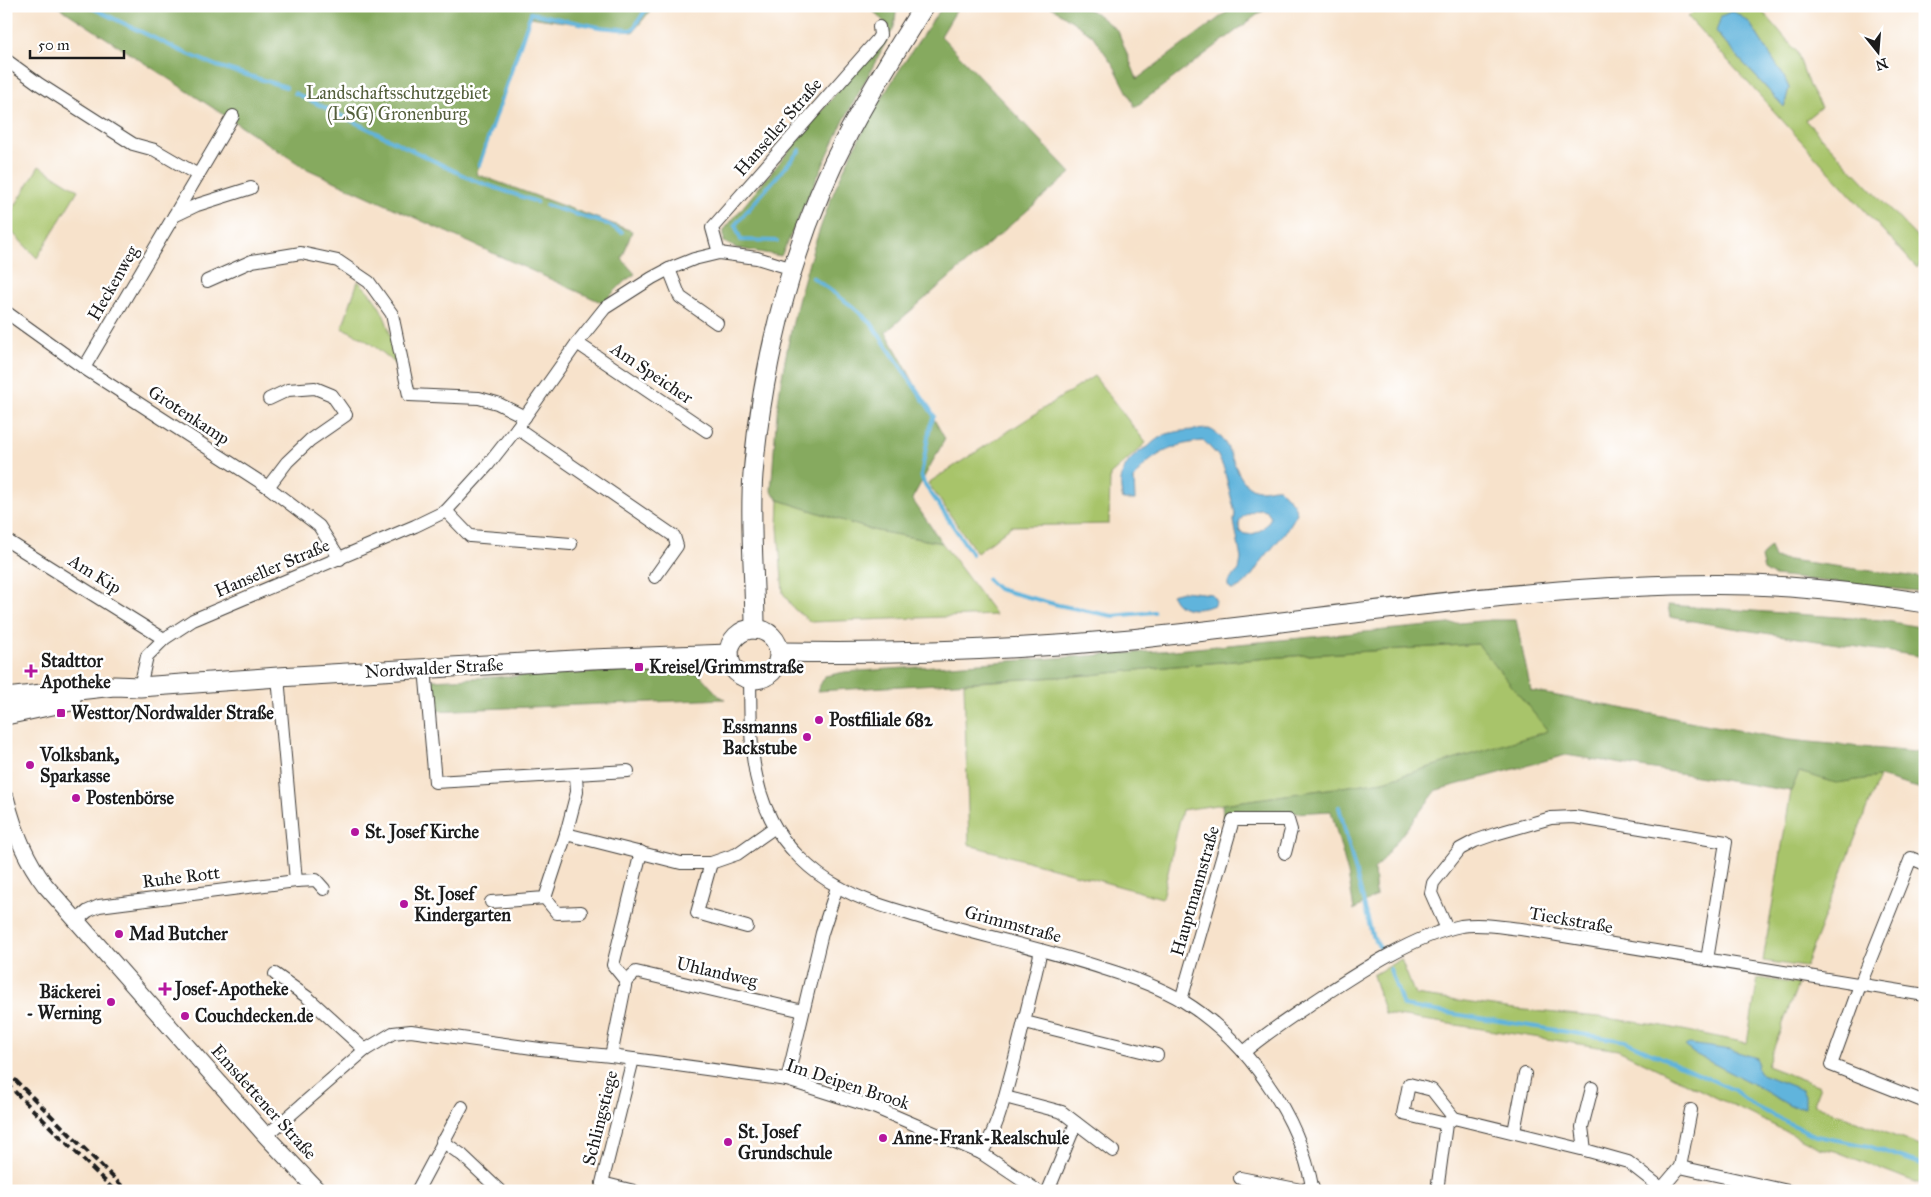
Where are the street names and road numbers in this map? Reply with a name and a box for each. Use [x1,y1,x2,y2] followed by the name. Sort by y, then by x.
[729,73,827,181] street label: Hanseller Straße
[83,241,145,325] street label: Heckenweg
[606,337,698,409] street label: Am Speicher
[144,381,234,449] street label: Grotenkamp
[211,534,333,602] street label: Hanseller Straße
[64,549,125,599] street label: Am Kip
[364,653,504,683] street label: Nordwalder Straße
[1166,823,1224,959] street label: Hauptmannstraße
[141,861,222,893] street label: Ruhe Rott
[962,901,1064,947] street label: Grimmstraße
[1527,902,1615,938] street label: Tieckstraße
[674,952,760,993] street label: Uhlandweg
[207,1040,321,1164] street label: Emsdettener Straße
[783,1054,913,1115] street label: Im Deipen Brook
[578,1068,623,1168] street label: Schlingstiege

